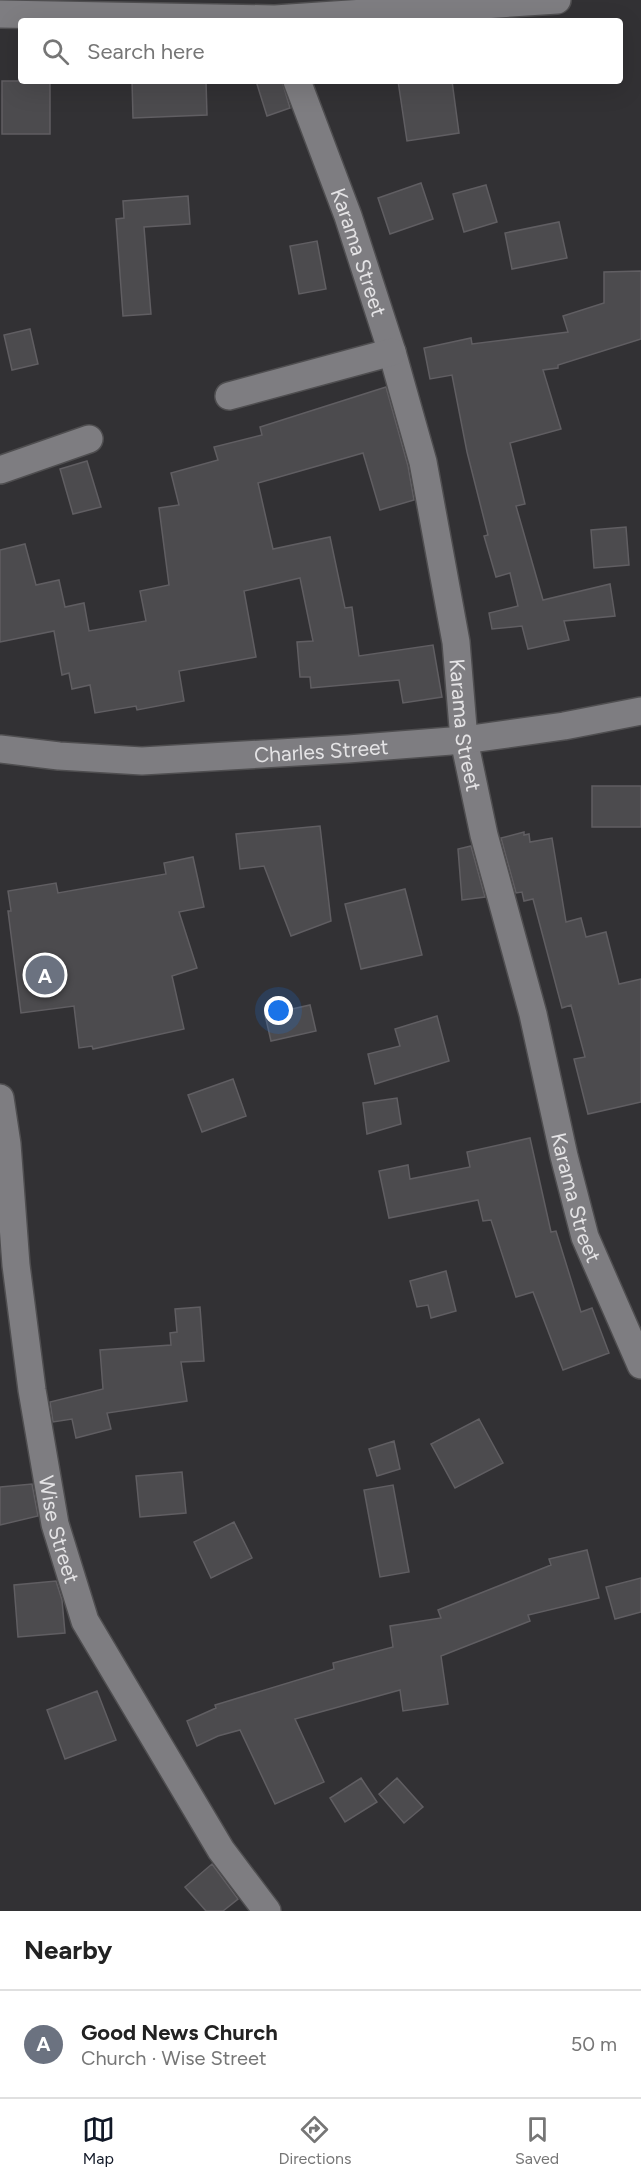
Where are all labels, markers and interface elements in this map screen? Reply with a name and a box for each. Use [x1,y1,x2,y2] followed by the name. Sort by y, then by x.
[18,18,623,84] search box
[39,35,72,68] icon: search
[87,38,205,65] text: Search here
[326,184,392,319] street label: Karama Street
[445,657,487,794] street label: Karama Street
[253,733,389,767] street label: Charles Street
[26,952,64,998] pin: A
[264,996,293,1025] your location
[547,1130,607,1266] street label: Karama Street
[34,1474,85,1586] street label: Wise Street
[24,1934,112,1966] text: Nearby
[81,2019,278,2046] text: Good News Church
[36,2032,51,2056] text: A
[571,2032,617,2056] text: 50 m
[81,2046,266,2070] text: Church · Wise Street
[82,2113,115,2168] tab: Map
[278,2113,351,2168] tab: Directions
[515,2113,559,2168] tab: Saved

